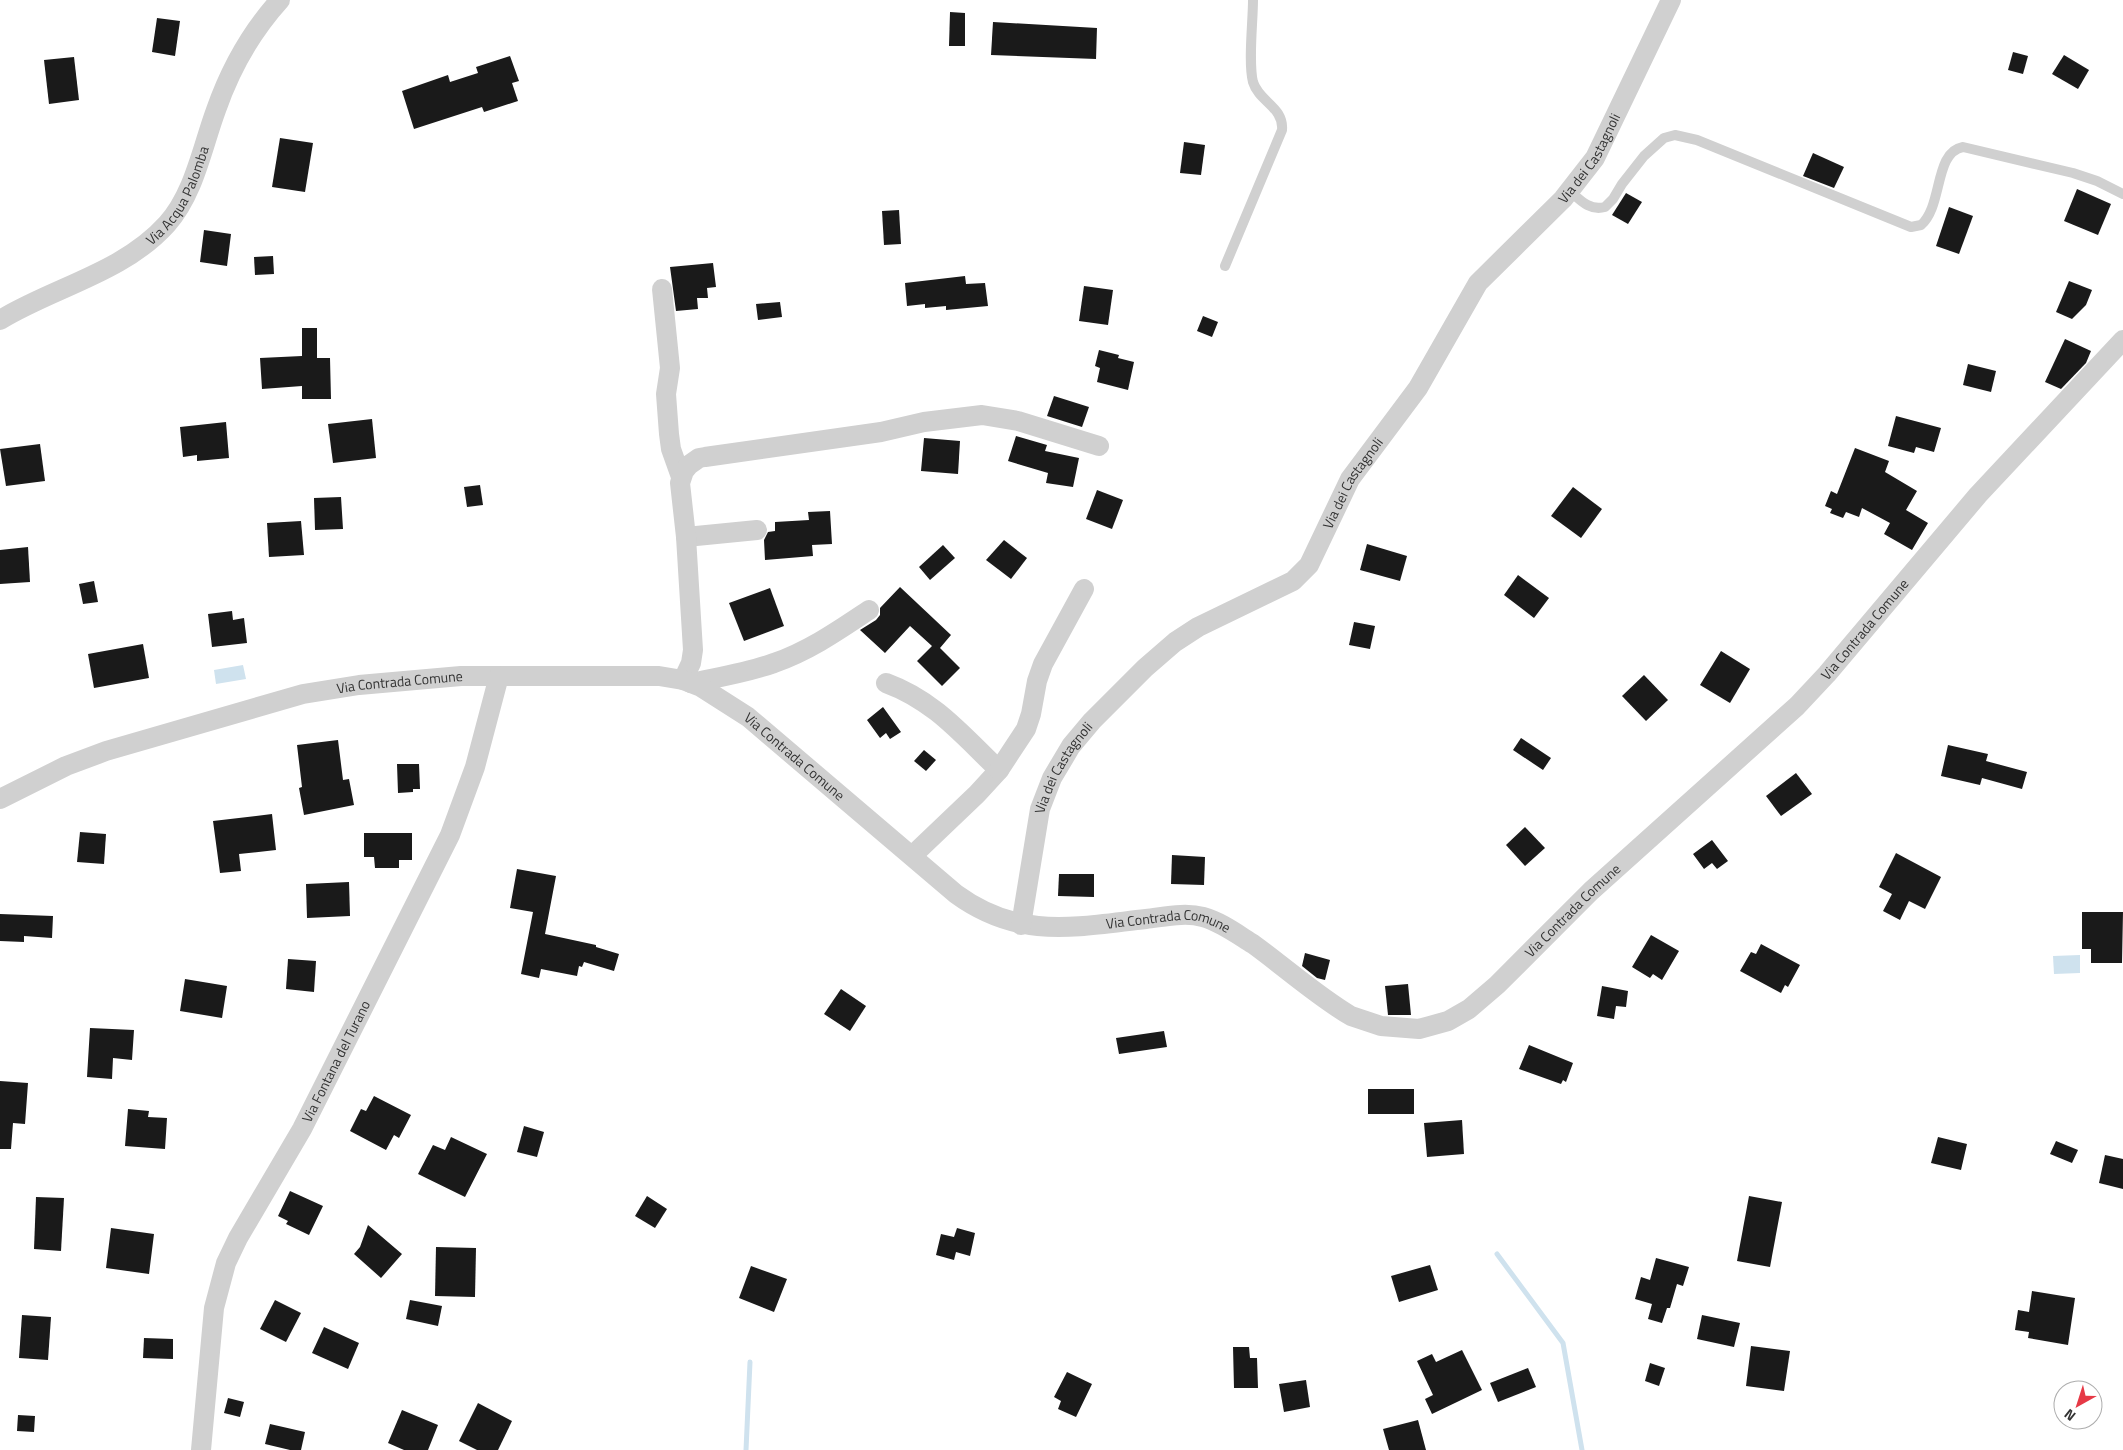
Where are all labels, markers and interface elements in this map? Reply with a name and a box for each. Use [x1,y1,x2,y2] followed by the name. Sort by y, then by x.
[1552,110,1625,208] street label: Via dei Castagnoli
[141,143,214,250] street label: Via Acqua Palomba
[1317,433,1388,532] street label: Via dei Castagnoli
[1816,574,1913,684] street label: Via Contrada Comune
[335,665,464,698] street label: Via Contrada Comune
[740,707,850,805] street label: Via Contrada Comune
[1028,717,1097,815] street label: Via dei Castagnoli
[1520,858,1625,962] street label: Via Contrada Comune
[1105,904,1235,938] street label: Via Contrada Comune
[296,997,375,1126] street label: Via Fontana del Turano
[2053,1380,2103,1430] north arrow
[2059,1404,2080,1427] text: N

